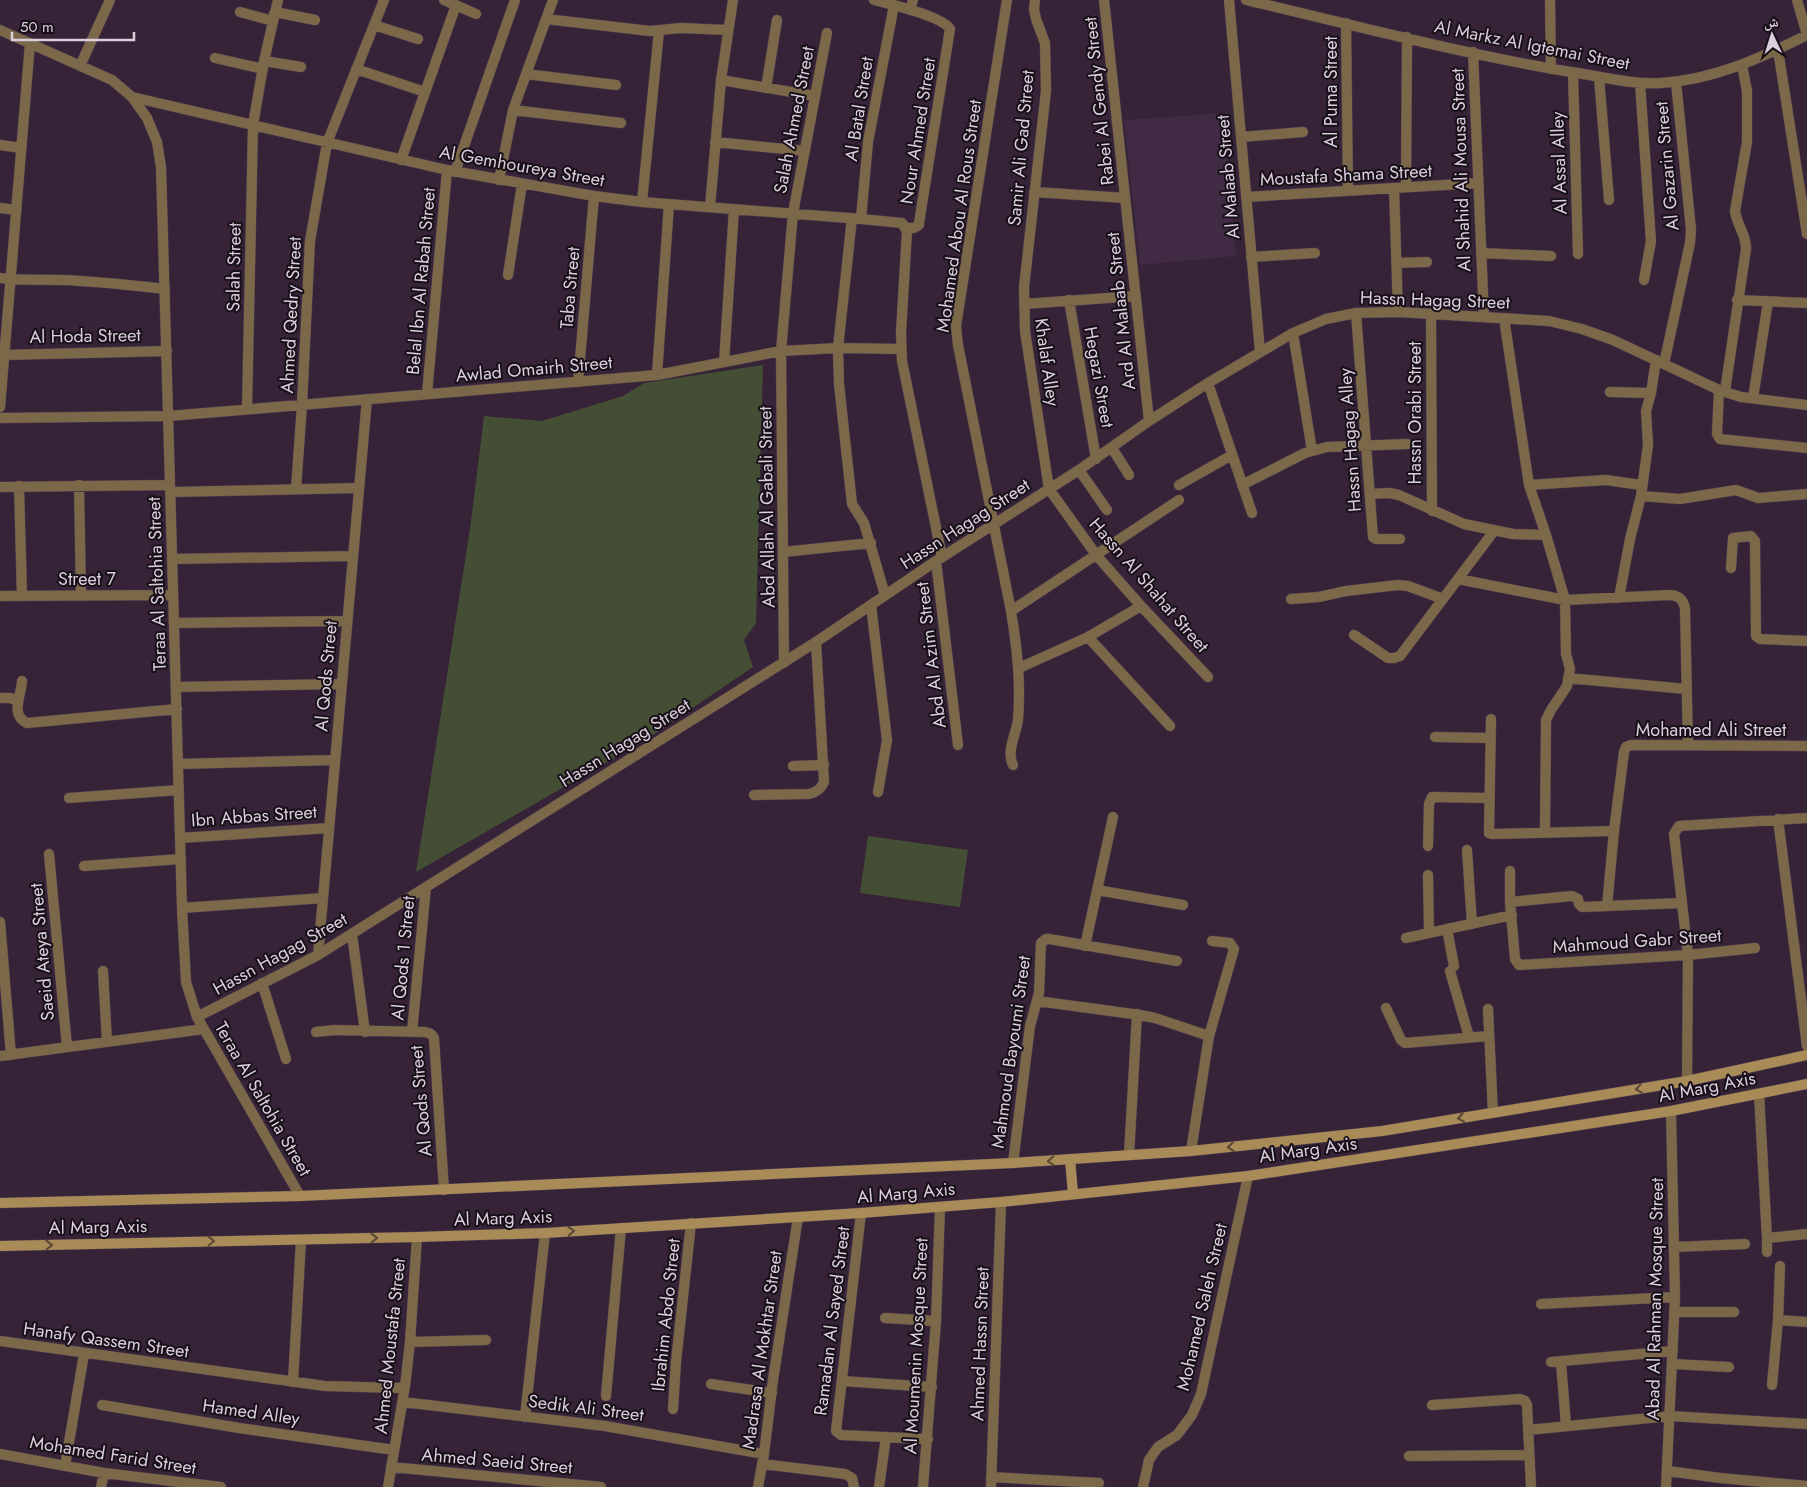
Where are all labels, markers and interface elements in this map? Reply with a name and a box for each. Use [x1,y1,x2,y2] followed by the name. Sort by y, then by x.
[12,10,135,42] scale bar
[1747,10,1797,60] north arrow
[1763,12,1779,33] text: ش
[1432,13,1633,77] street label: Al Markz Al Igtemai Street
[1077,15,1121,186] street label: Rabei Al Gendy Street
[20,16,54,38] text: 50 m
[1318,36,1344,148] street label: Al Puma Street
[767,44,821,196] street label: Salah Ahmed Street
[838,54,880,163] street label: Al Batal Street
[894,55,943,206] street label: Nour Ahmed Street
[1444,67,1478,272] street label: Al Shahid Ali Mousa Street
[1001,68,1041,227] street label: Samir Ali Gad Street
[930,97,988,334] street label: Mohamed Abou Al Rous Street
[1648,100,1686,232] street label: Al Gazarin Street
[1544,111,1574,215] street label: Al Assal Alley
[1210,113,1246,240] street label: Al Malaab Street
[437,139,607,193] street label: Al Gemhoureya Street
[1259,157,1433,192] street label: Moustafa Shama Street
[400,186,442,376] street label: Belal Ibn Al Rabah Street
[220,222,248,312] street label: Salah Street
[1100,230,1142,391] street label: Ard Al Malaab Street
[274,235,308,394] street label: Ahmed Qedry Street
[553,245,587,330] street label: Taba Street
[1360,284,1511,316] street label: Hassn Hagag Street
[1028,316,1066,408] street label: Khalaf Alley
[29,322,142,350] street label: Al Hoda Street
[1077,324,1121,430] street label: Hegazi Street
[1402,341,1428,485] street label: Hassn Orabi Street
[455,349,614,389] street label: Awlad Omairh Street
[1332,367,1368,513] street label: Hassn Hagag Alley
[752,405,782,608] street label: Abd Allah Al Gabali Street
[895,472,1036,576] street label: Hassn Hagag Street
[141,496,173,671] street label: Teraa Al Saltohia Street
[1083,512,1215,659] street label: Hassn Al Shahat Street
[58,566,116,592] street label: Street 7
[909,580,953,730] street label: Abd Al Azim Street
[308,619,344,733] street label: Al Qods Street
[555,692,696,794] street label: Hassn Hagag Street
[1636,717,1787,743] street label: Mohamed Ali Street
[190,799,319,833] street label: Ibn Abbas Street
[23,881,61,1022] street label: Saeid Ateya Street
[385,894,421,1021] street label: Al Qods 1 Street
[208,906,352,1002] street label: Hassn Hagag Street
[1552,922,1723,960] street label: Mahmoud Gabr Street
[985,953,1037,1150] street label: Mahmoud Bayoumi Street
[208,1017,318,1181] street label: Teraa Al Saltohia Street
[403,1044,439,1158] street label: Al Qods Street
[1656,1065,1758,1109] street label: Al Marg Axis
[1635,1083,1643,1093] one-way arrow
[1457,1112,1466,1122] one-way arrow
[1257,1130,1359,1170] street label: Al Marg Axis
[1226,1141,1234,1152] one-way arrow
[1047,1155,1055,1166] one-way arrow
[856,1176,956,1210] street label: Al Marg Axis
[1640,1177,1670,1421] street label: Abad Al Rahman Mosque Street
[453,1203,553,1233] street label: Al Marg Axis
[49,1213,147,1241] street label: Al Marg Axis
[1170,1220,1234,1393] street label: Mohamed Saleh Street
[807,1224,857,1417] street label: Ramadan Al Sayed Street
[567,1226,575,1237] one-way arrow
[370,1233,378,1243] one-way arrow
[207,1236,215,1247] one-way arrow
[645,1237,687,1393] street label: Ibrahim Abdo Street
[897,1237,935,1455] street label: Al Moumenin Mosque Street
[45,1240,53,1250] one-way arrow
[735,1248,789,1451] street label: Madrasa Al Mokhtar Street
[368,1256,412,1435] street label: Ahmed Moustafa Street
[964,1266,996,1421] street label: Ahmed Hassn Street
[21,1315,191,1365] street label: Hanafy Qassem Street
[527,1388,646,1428] street label: Sedik Ali Street
[201,1392,301,1432] street label: Hamed Alley
[28,1429,199,1481] street label: Mohamed Farid Street
[420,1441,574,1481] street label: Ahmed Saeid Street

